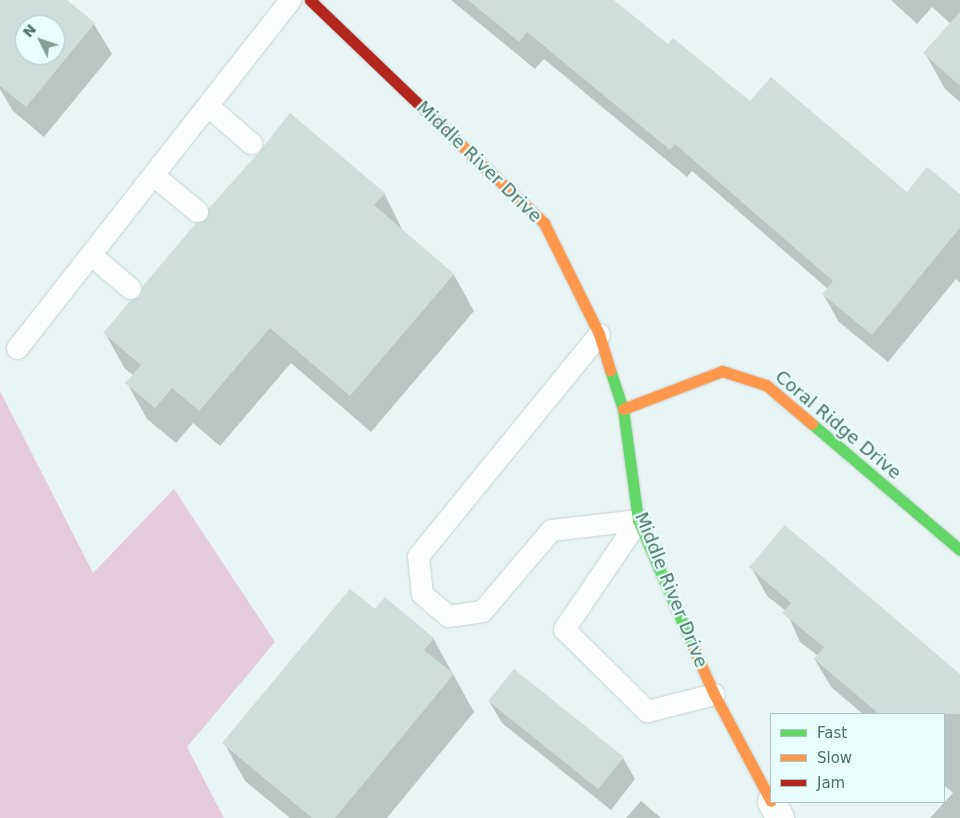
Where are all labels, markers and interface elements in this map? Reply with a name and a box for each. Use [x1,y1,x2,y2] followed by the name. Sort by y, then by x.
[15,15,65,65] north arrow
[20,21,39,40] text: N
[412,97,546,227] street label: Middle River Drive
[771,366,905,484] street label: Coral Ridge Drive
[630,509,712,671] street label: Middle River Drive
[770,713,945,803] legend
[817,724,847,742] text: Fast
[817,749,852,767] text: Slow
[817,774,845,792] text: Jam

